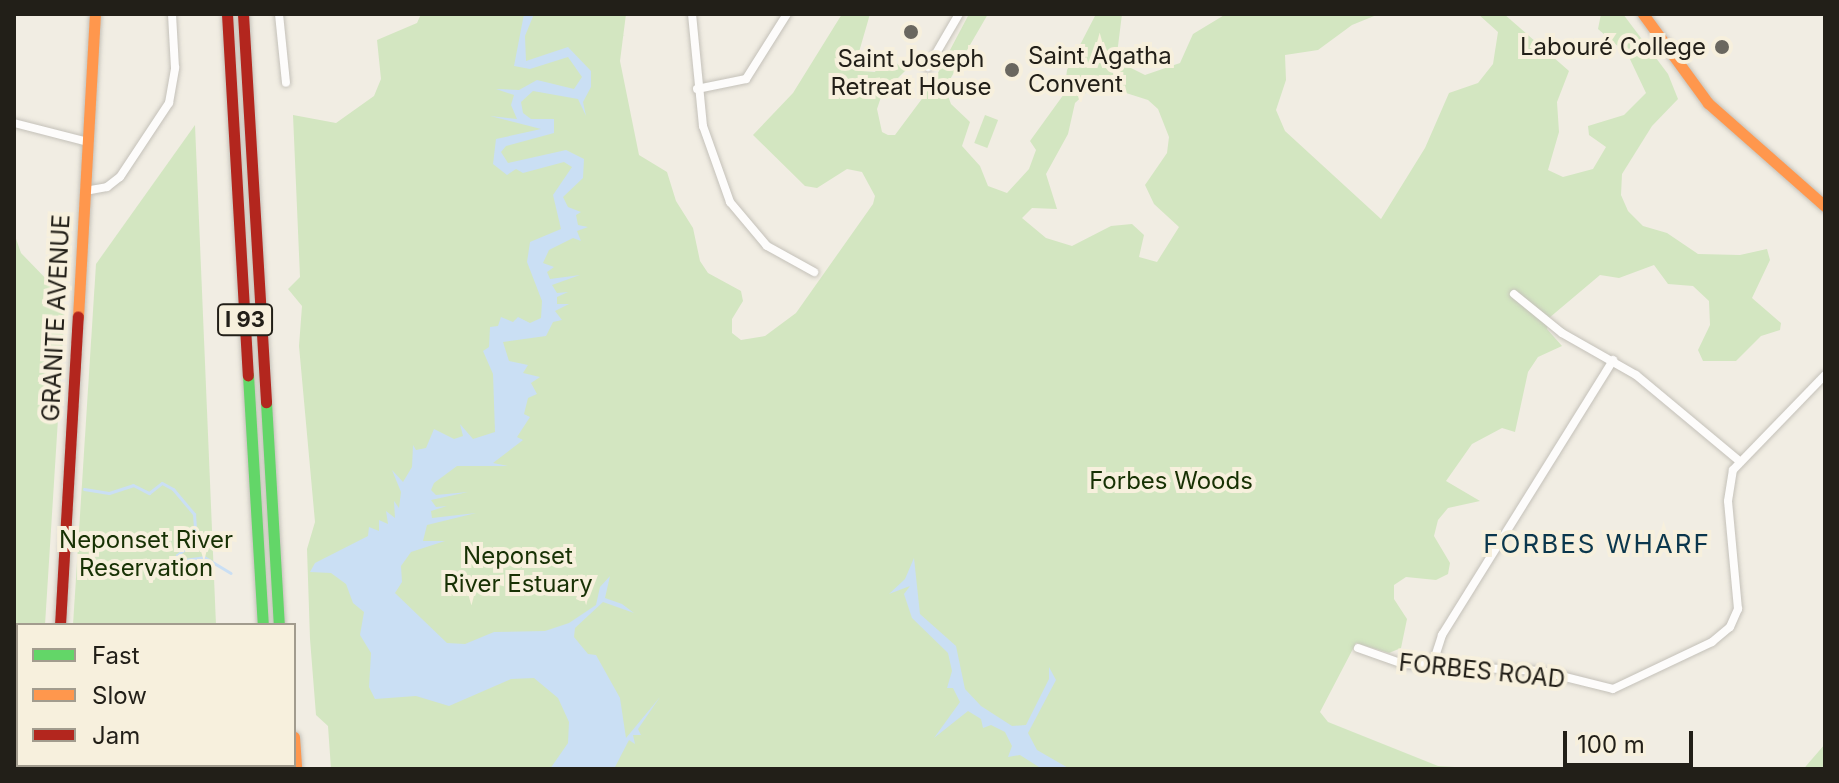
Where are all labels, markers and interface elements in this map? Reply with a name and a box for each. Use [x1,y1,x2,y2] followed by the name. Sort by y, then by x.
[902,23,920,41] marker: Saint Joseph Retreat House
[1520,33,1706,61] place label: Labouré College
[1713,38,1731,56] marker: Labouré College
[1028,42,1172,98] place label: Saint Agatha Convent
[831,45,991,101] place label: Saint Joseph Retreat House
[1003,61,1021,79] marker: Saint Agatha Convent
[36,214,76,422] street label: GRANITE AVENUE
[217,302,273,338] road number: I 93
[1089,467,1253,495] park label: Forbes Woods
[59,526,233,582] park label: Neponset River Reservation
[1483,528,1711,560] district label: FORBES WHARF
[443,542,593,598] park label: Neponset River Estuary
[16,623,296,767] legend
[92,641,140,670] text: Fast
[1397,648,1567,694] street label: FORBES ROAD
[92,681,147,710] text: Slow
[1567,715,1697,765] scale bar
[92,721,140,750] text: Jam
[1577,730,1645,759] text: 100 m

